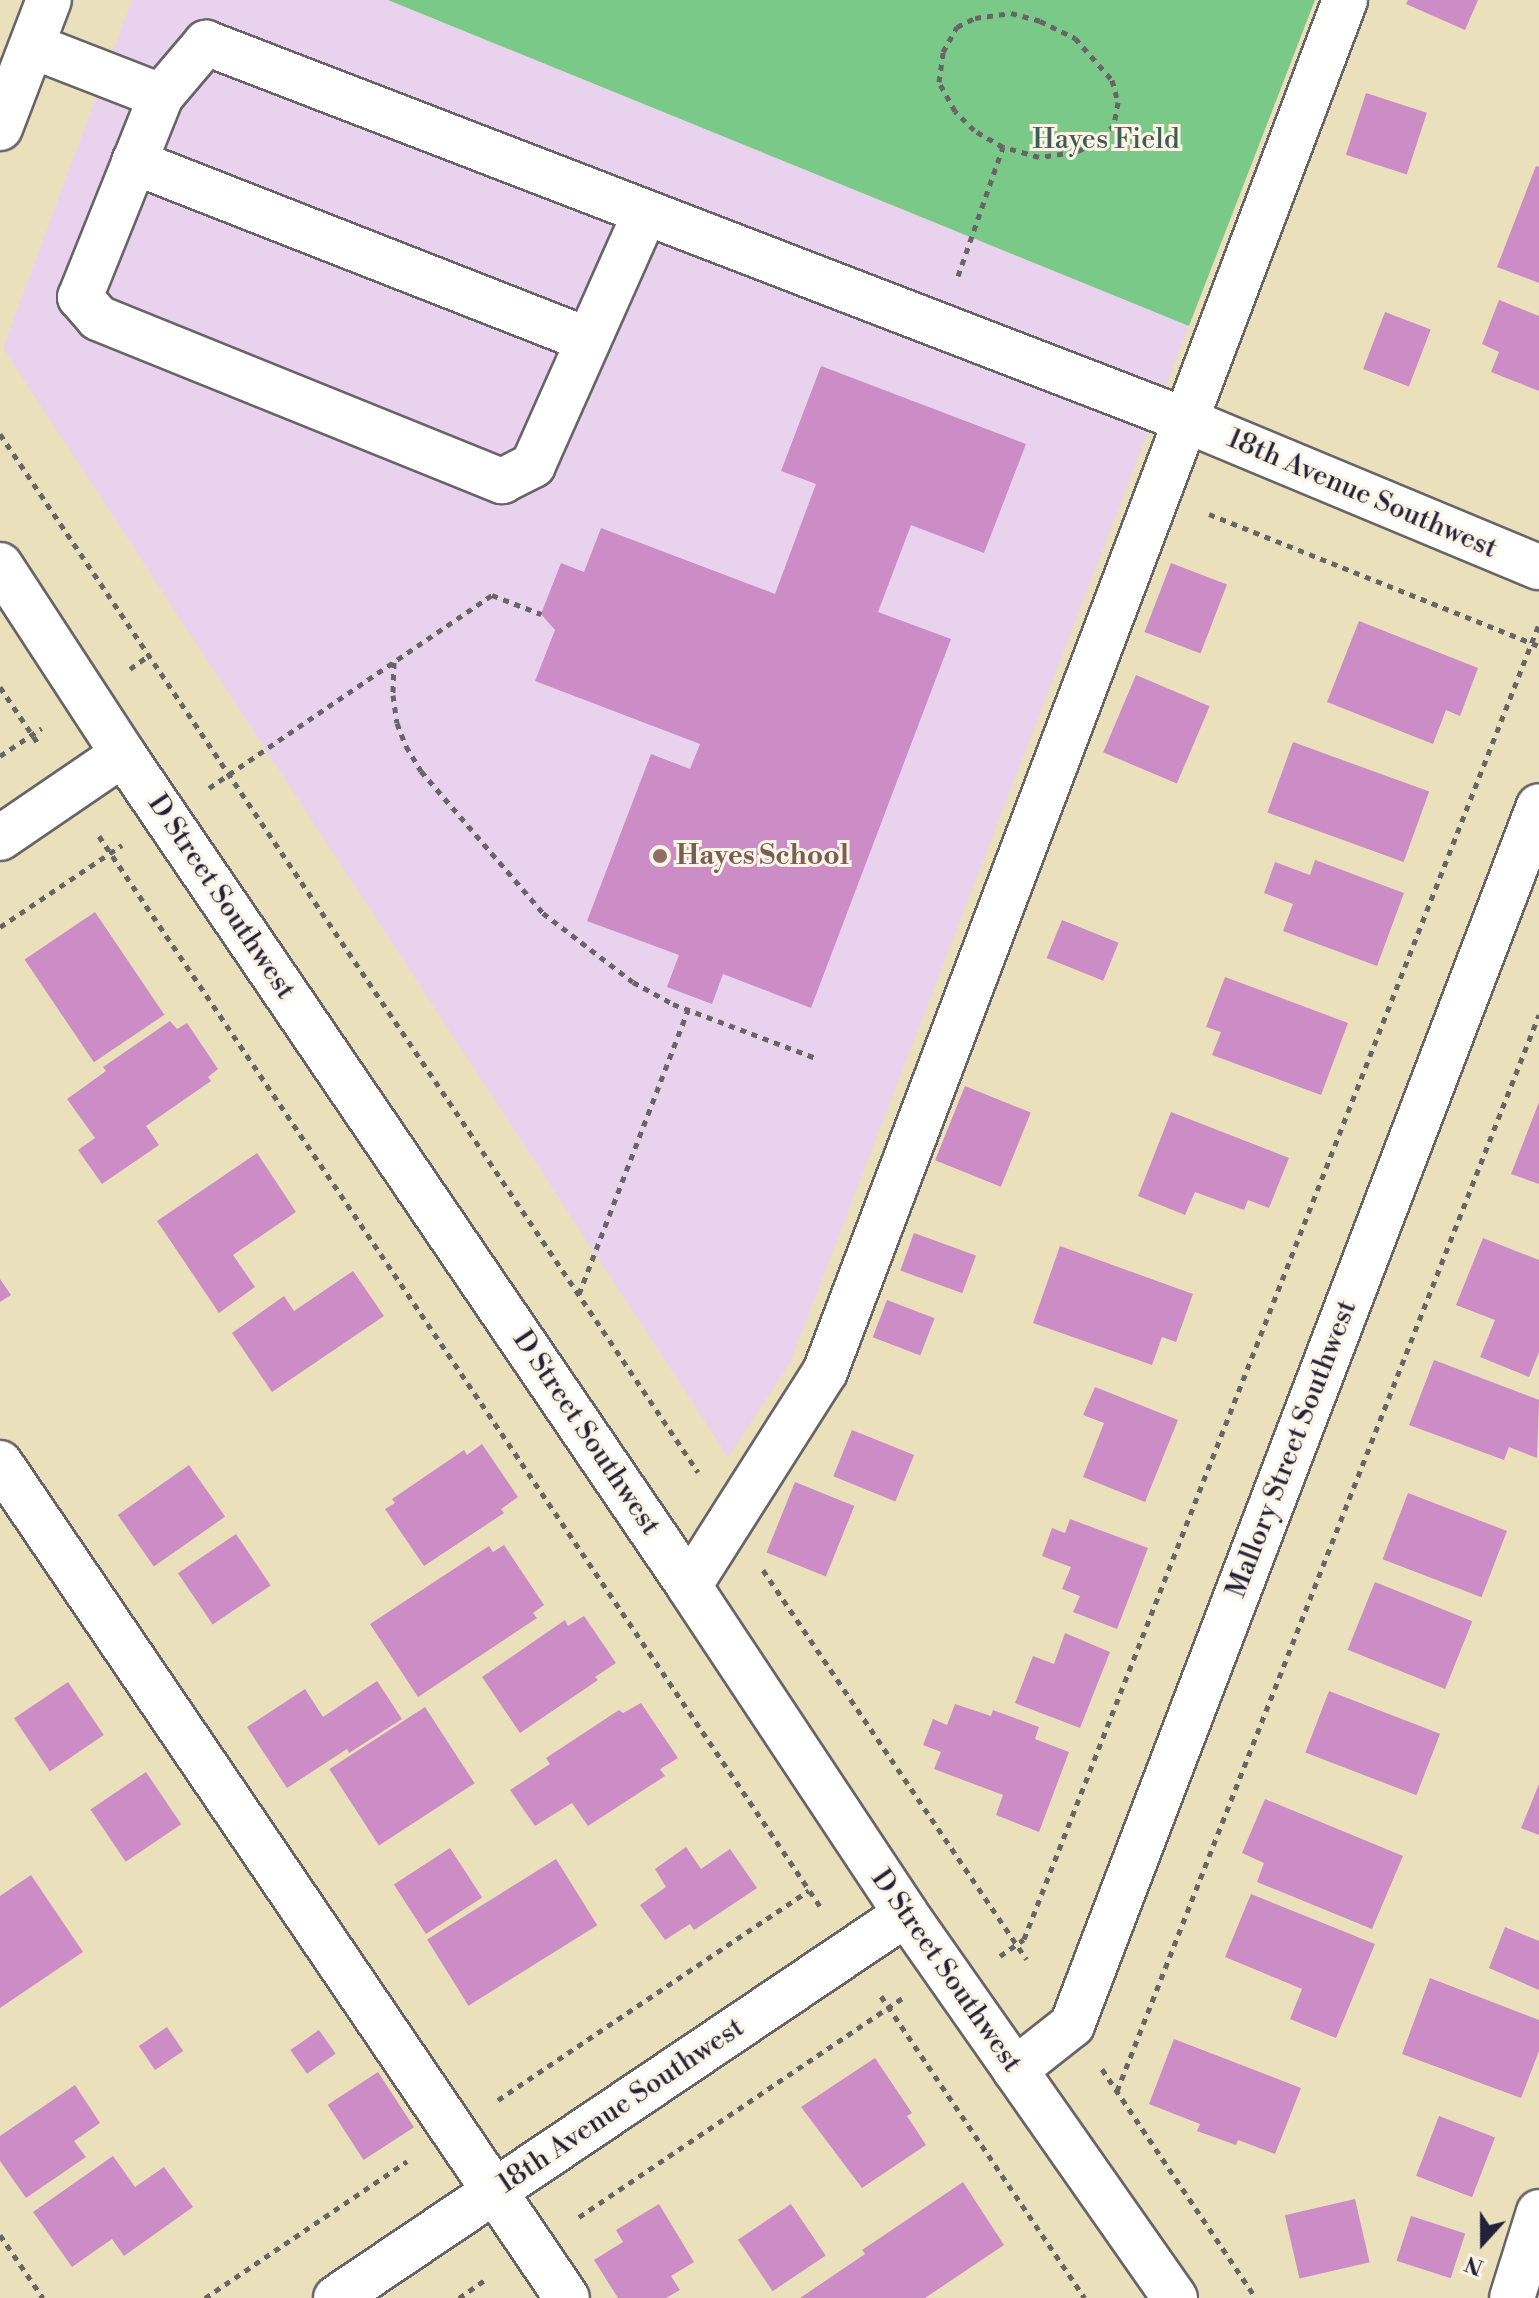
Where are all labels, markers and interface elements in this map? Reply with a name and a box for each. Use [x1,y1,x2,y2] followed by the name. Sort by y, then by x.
[1032,123,1180,157] park label: Hayes Field
[1222,422,1502,566] street label: 18th Avenue Southwest
[140,788,302,1006] street label: D Street Southwest
[676,839,849,873] place label: Hayes School
[651,847,669,865] marker: Hayes School
[1220,1296,1364,1602] street label: Mallory Street Southwest
[505,1324,667,1542] street label: D Street Southwest
[864,1863,1028,2079] street label: D Street Southwest
[492,2011,750,2201] street label: 18th Avenue Southwest
[1443,2202,1523,2282] north arrow
[1461,2249,1487,2281] text: N

